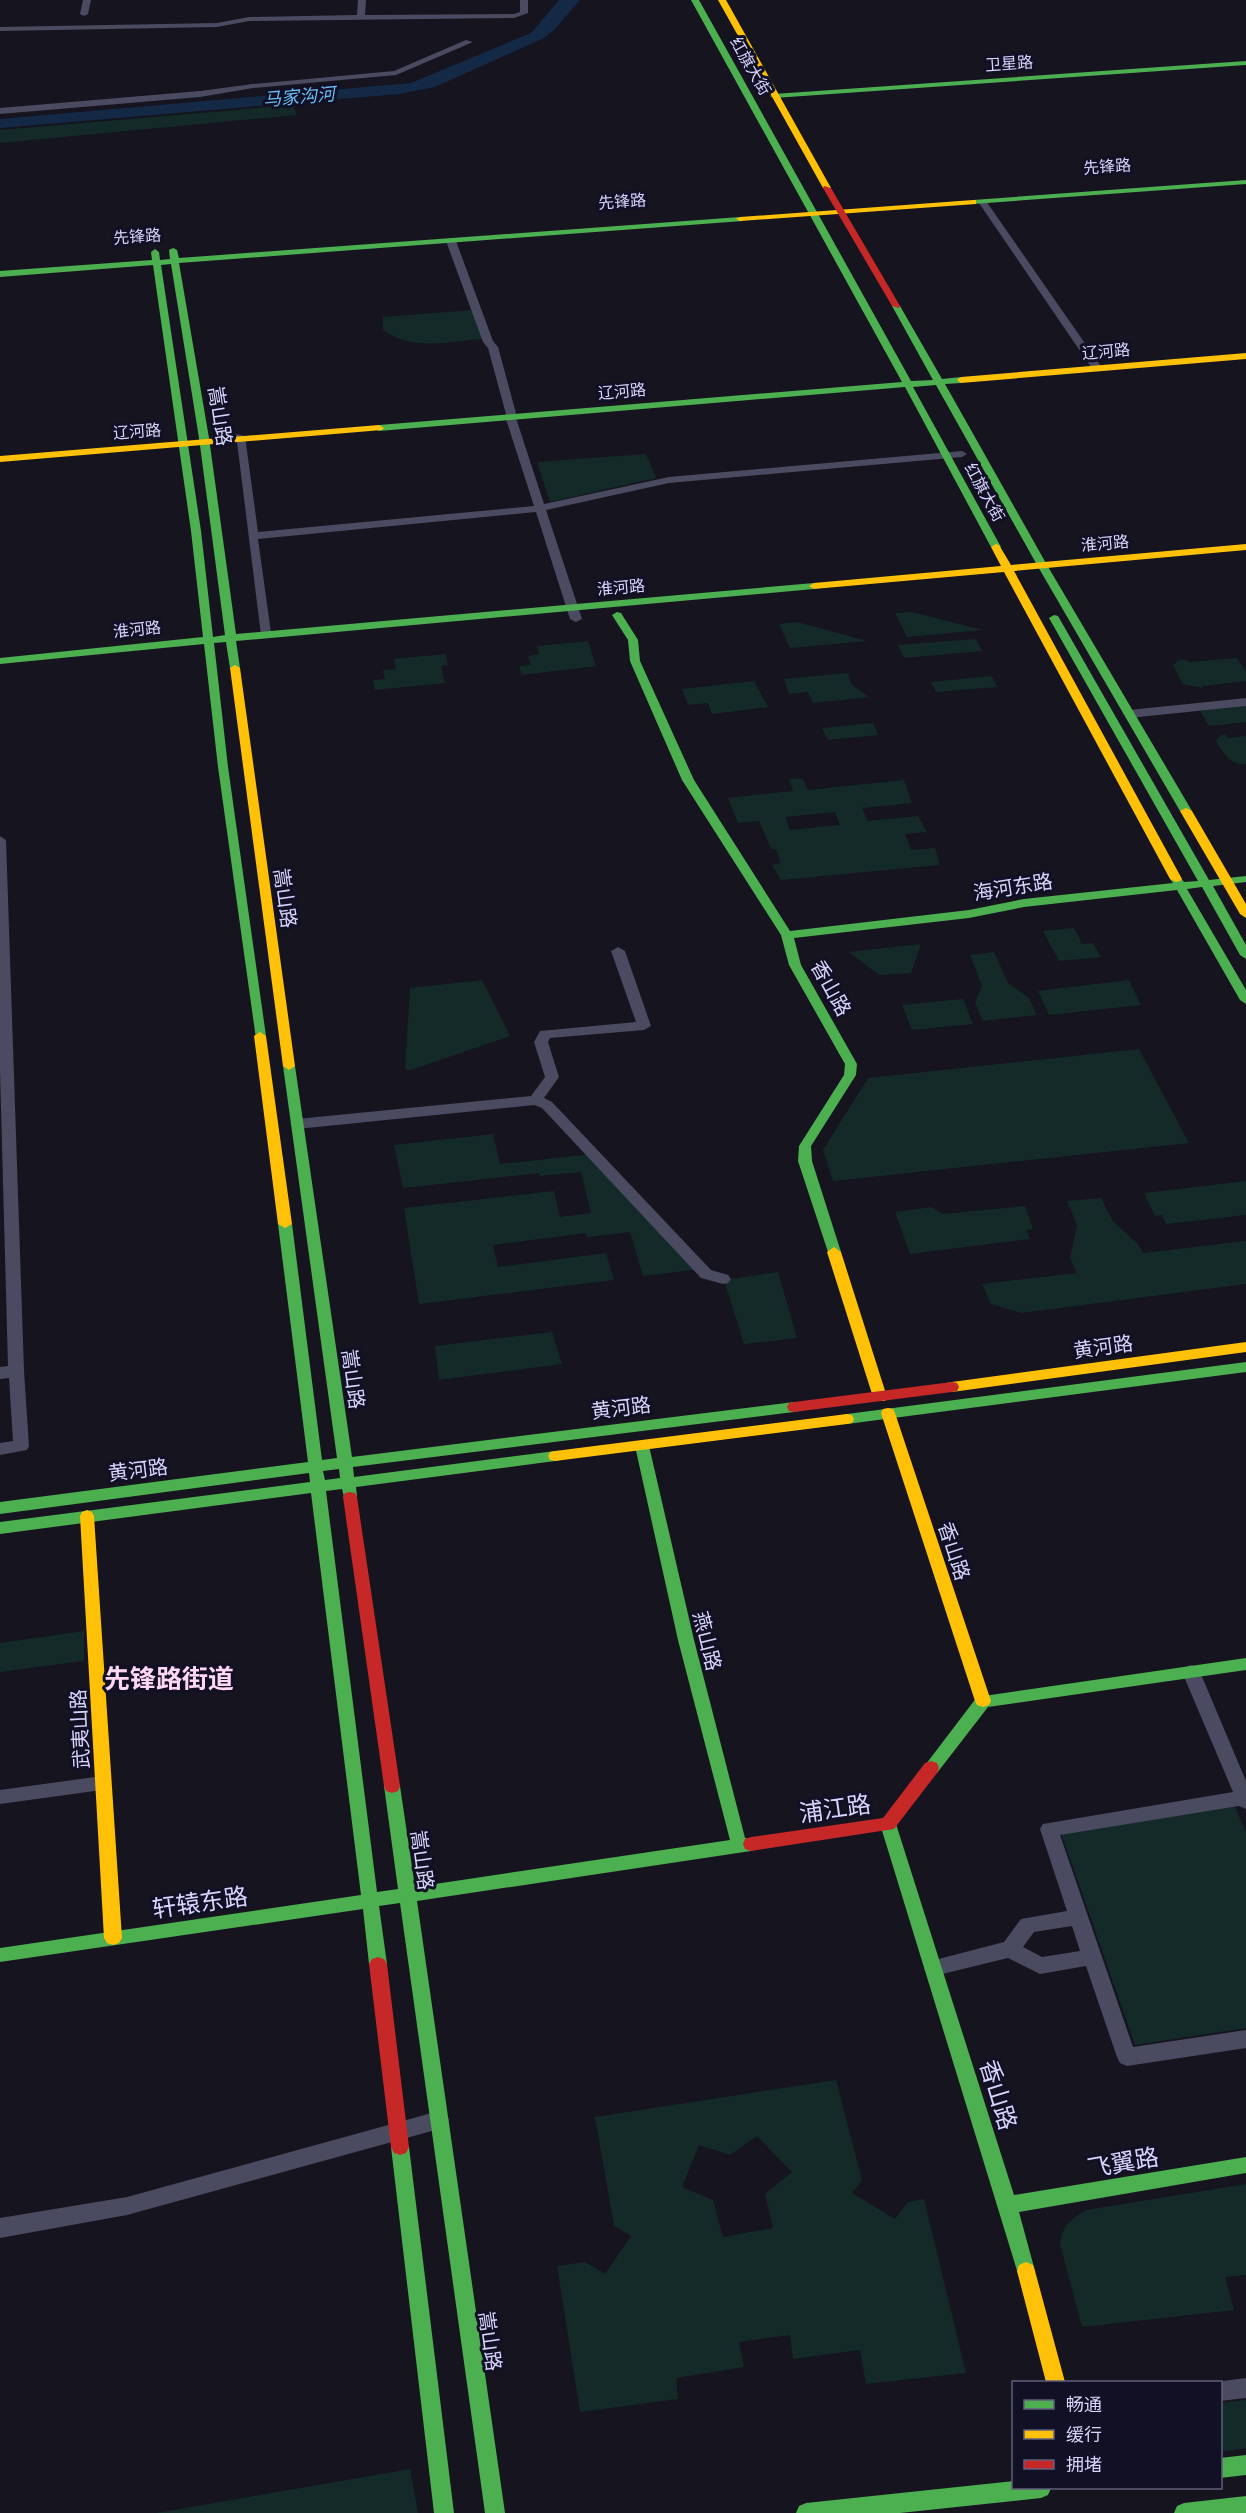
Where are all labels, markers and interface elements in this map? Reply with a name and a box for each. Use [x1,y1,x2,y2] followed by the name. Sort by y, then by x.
[725,33,777,99] street label: 红旗大街
[984,50,1034,76] street label: 卫星路
[262,81,339,111] water label: 马家沟河
[1082,153,1132,179] street label: 先锋路
[597,188,647,214] street label: 先锋路
[112,223,162,249] street label: 先锋路
[1081,338,1131,364] street label: 辽河路
[597,378,647,404] street label: 辽河路
[202,384,239,448] street label: 嵩山路
[112,418,162,444] street label: 辽河路
[960,459,1010,525] street label: 红旗大街
[1080,530,1130,556] street label: 淮河路
[596,574,646,600] street label: 淮河路
[112,616,162,642] street label: 淮河路
[268,866,303,930] street label: 嵩山路
[971,867,1055,906] street label: 海河东路
[805,955,858,1021] street label: 香山路
[1071,1329,1135,1364] street label: 黄河路
[336,1347,371,1411] street label: 嵩山路
[590,1390,652,1425] street label: 黄河路
[107,1452,169,1487] street label: 黄河路
[932,1518,977,1584] street label: 香山路
[687,1609,728,1673] street label: 燕山路
[104,1660,234,1696] district label: 先锋路街道
[64,1688,95,1770] street label: 武夷山路
[797,1786,873,1829] street label: 浦江路
[405,1828,440,1892] street label: 嵩山路
[150,1878,250,1925] street label: 轩辕东路
[973,2055,1026,2134] street label: 香山路
[1084,2139,1161,2184] street label: 飞翼路
[473,2309,508,2373] street label: 嵩山路
[1012,2381,1222,2489] legend
[1066,2392,1102,2416] text: 畅通
[1066,2422,1102,2446] text: 缓行
[1066,2452,1102,2476] text: 拥堵

